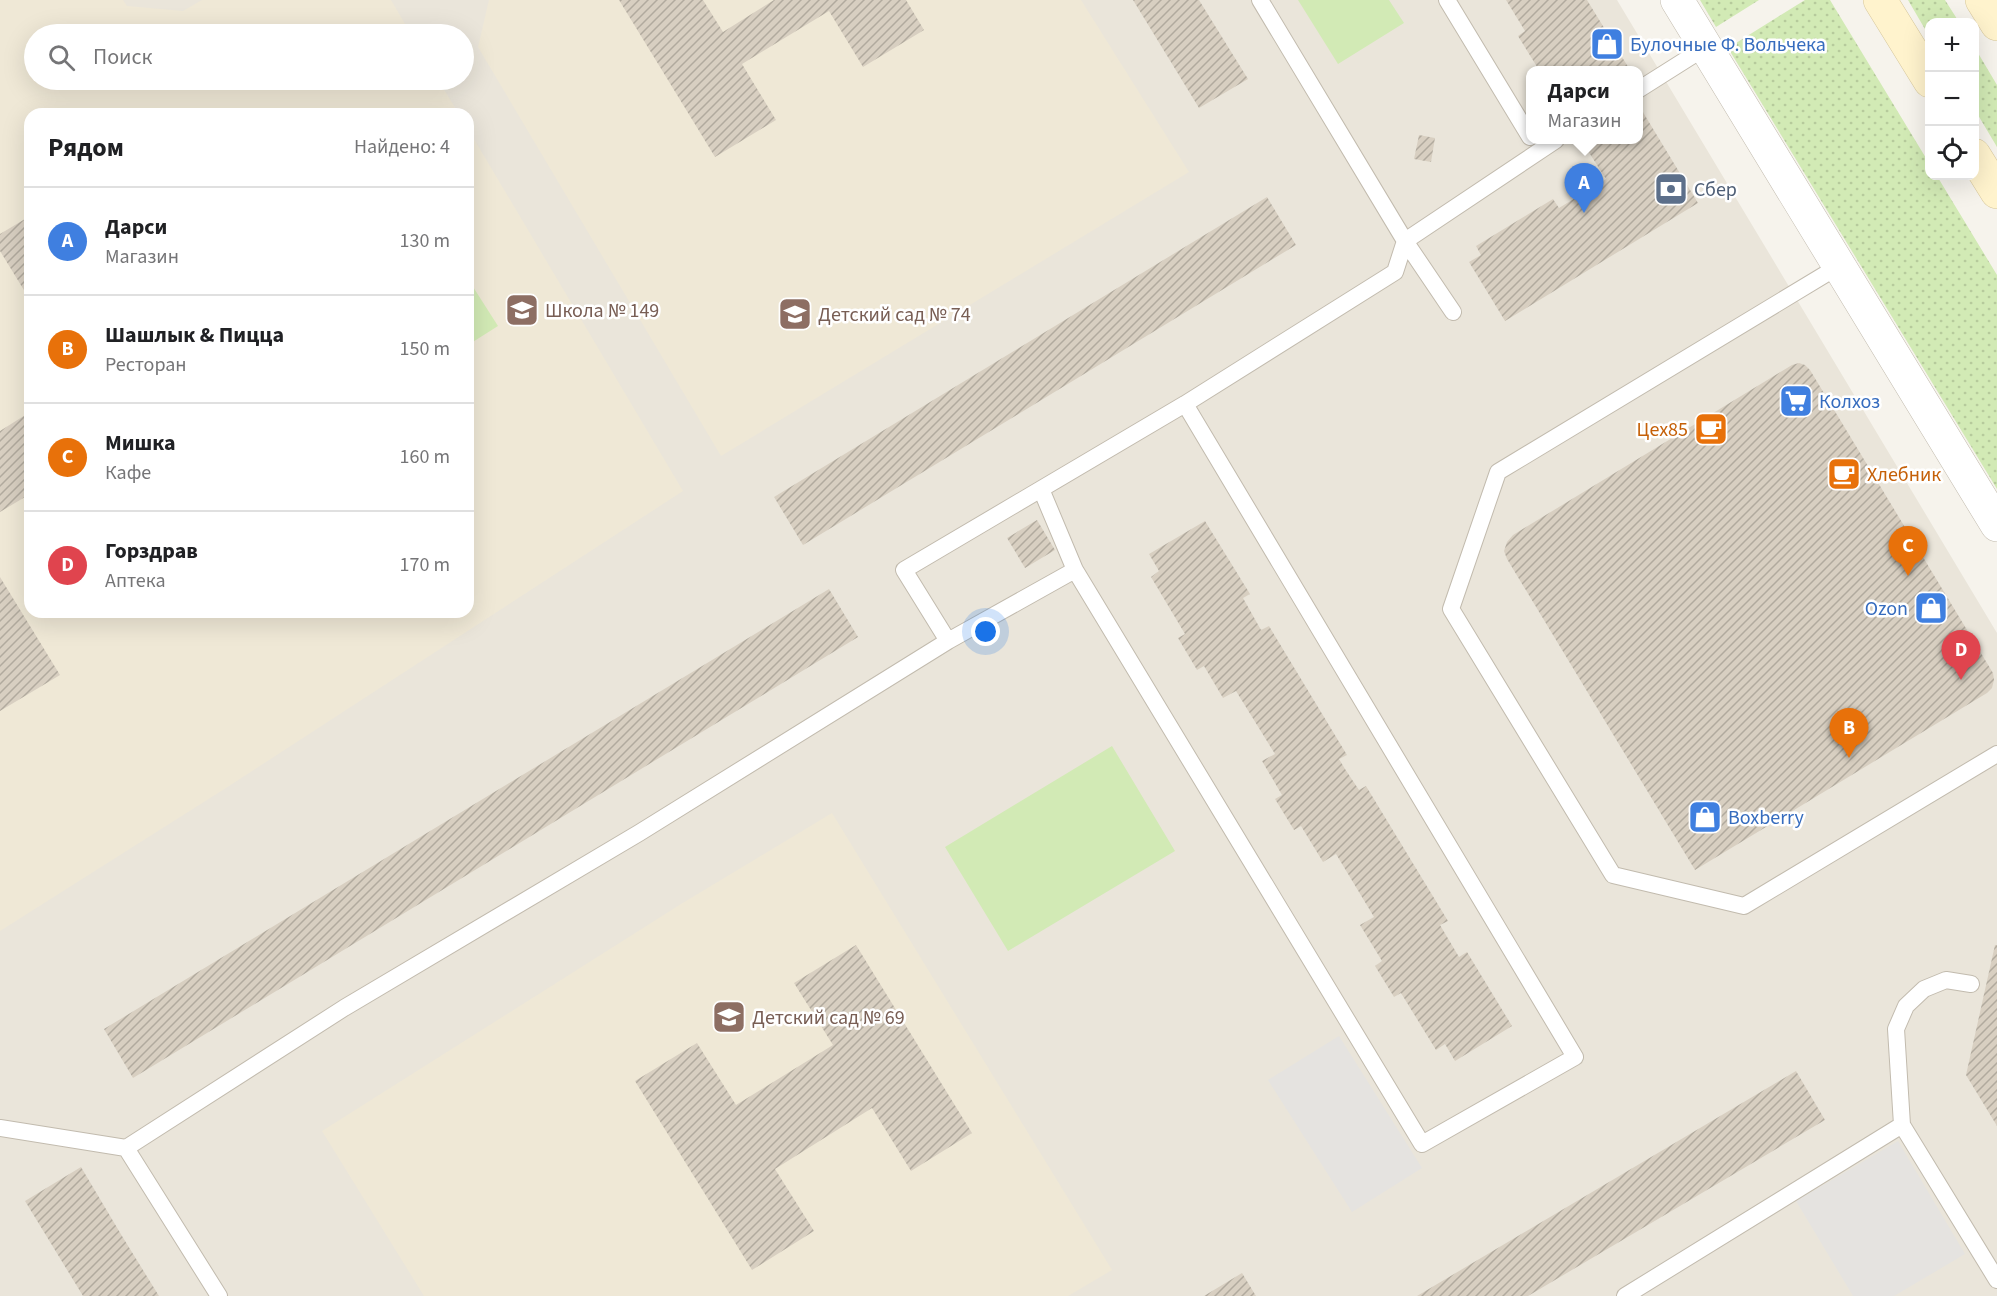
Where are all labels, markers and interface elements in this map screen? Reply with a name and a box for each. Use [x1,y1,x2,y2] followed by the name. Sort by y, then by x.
[1925,18,1979,180] map controls
[1925,18,1979,72] button: +
[24,24,474,90] search box
[1589,26,1625,62] shop icon: Булочные Ф. Вольчека
[1630,31,1826,59] place label: Булочные Ф. Вольчека
[45,41,78,74] icon: search
[93,41,152,73] text: Поиск
[1526,66,1643,144] popup
[1925,72,1979,126] button: −
[1548,75,1610,107] text: Дарси
[1548,107,1621,135] text: Магазин
[1925,126,1979,180] button: locate
[48,129,124,166] text: Рядом
[354,133,450,161] text: Найдено: 4
[1564,164,1604,213] pin: A
[1653,171,1689,207] bank icon: Сбер
[1694,176,1737,204] place label: Сбер
[105,211,167,243] text: Дарси
[62,227,73,255] text: A
[400,227,450,255] text: 130 m
[105,243,179,271] text: Магазин
[504,292,540,328] school or university icon: Школа № 149
[777,296,813,332] school or university icon: Детский сад № 74
[545,297,659,325] place label: Школа № 149
[818,301,971,329] place label: Детский сад № 74
[105,319,284,351] text: Шашлык & Пицца
[61,335,74,363] text: B
[400,335,450,363] text: 150 m
[105,351,187,379] text: Ресторан
[1778,383,1814,419] supermarket icon: Колхоз
[1819,388,1880,416] place label: Колхоз
[1693,411,1729,447] cafe icon: Цех85
[1636,416,1688,444] place label: Цех85
[105,427,176,459] text: Мишка
[62,443,73,471] text: C
[400,443,450,471] text: 160 m
[1826,456,1862,492] cafe icon: Хлебник
[105,459,151,487] text: Кафе
[1867,461,1941,489] place label: Хлебник
[1888,526,1928,576] pin: C
[105,535,198,567] text: Горздрав
[61,551,74,579] text: D
[400,551,450,579] text: 170 m
[105,567,166,595] text: Аптека
[1913,590,1949,626] shop icon: Ozon
[1865,595,1908,623] place label: Ozon
[971,617,1000,646] your location
[1942,630,1980,680] pin: D
[1830,708,1868,758] pin: B
[1687,799,1723,835] shop icon: Boxberry
[1728,804,1805,832] place label: Boxberry
[711,999,747,1035] school or university icon: Детский сад № 69
[752,1004,905,1032] place label: Детский сад № 69

